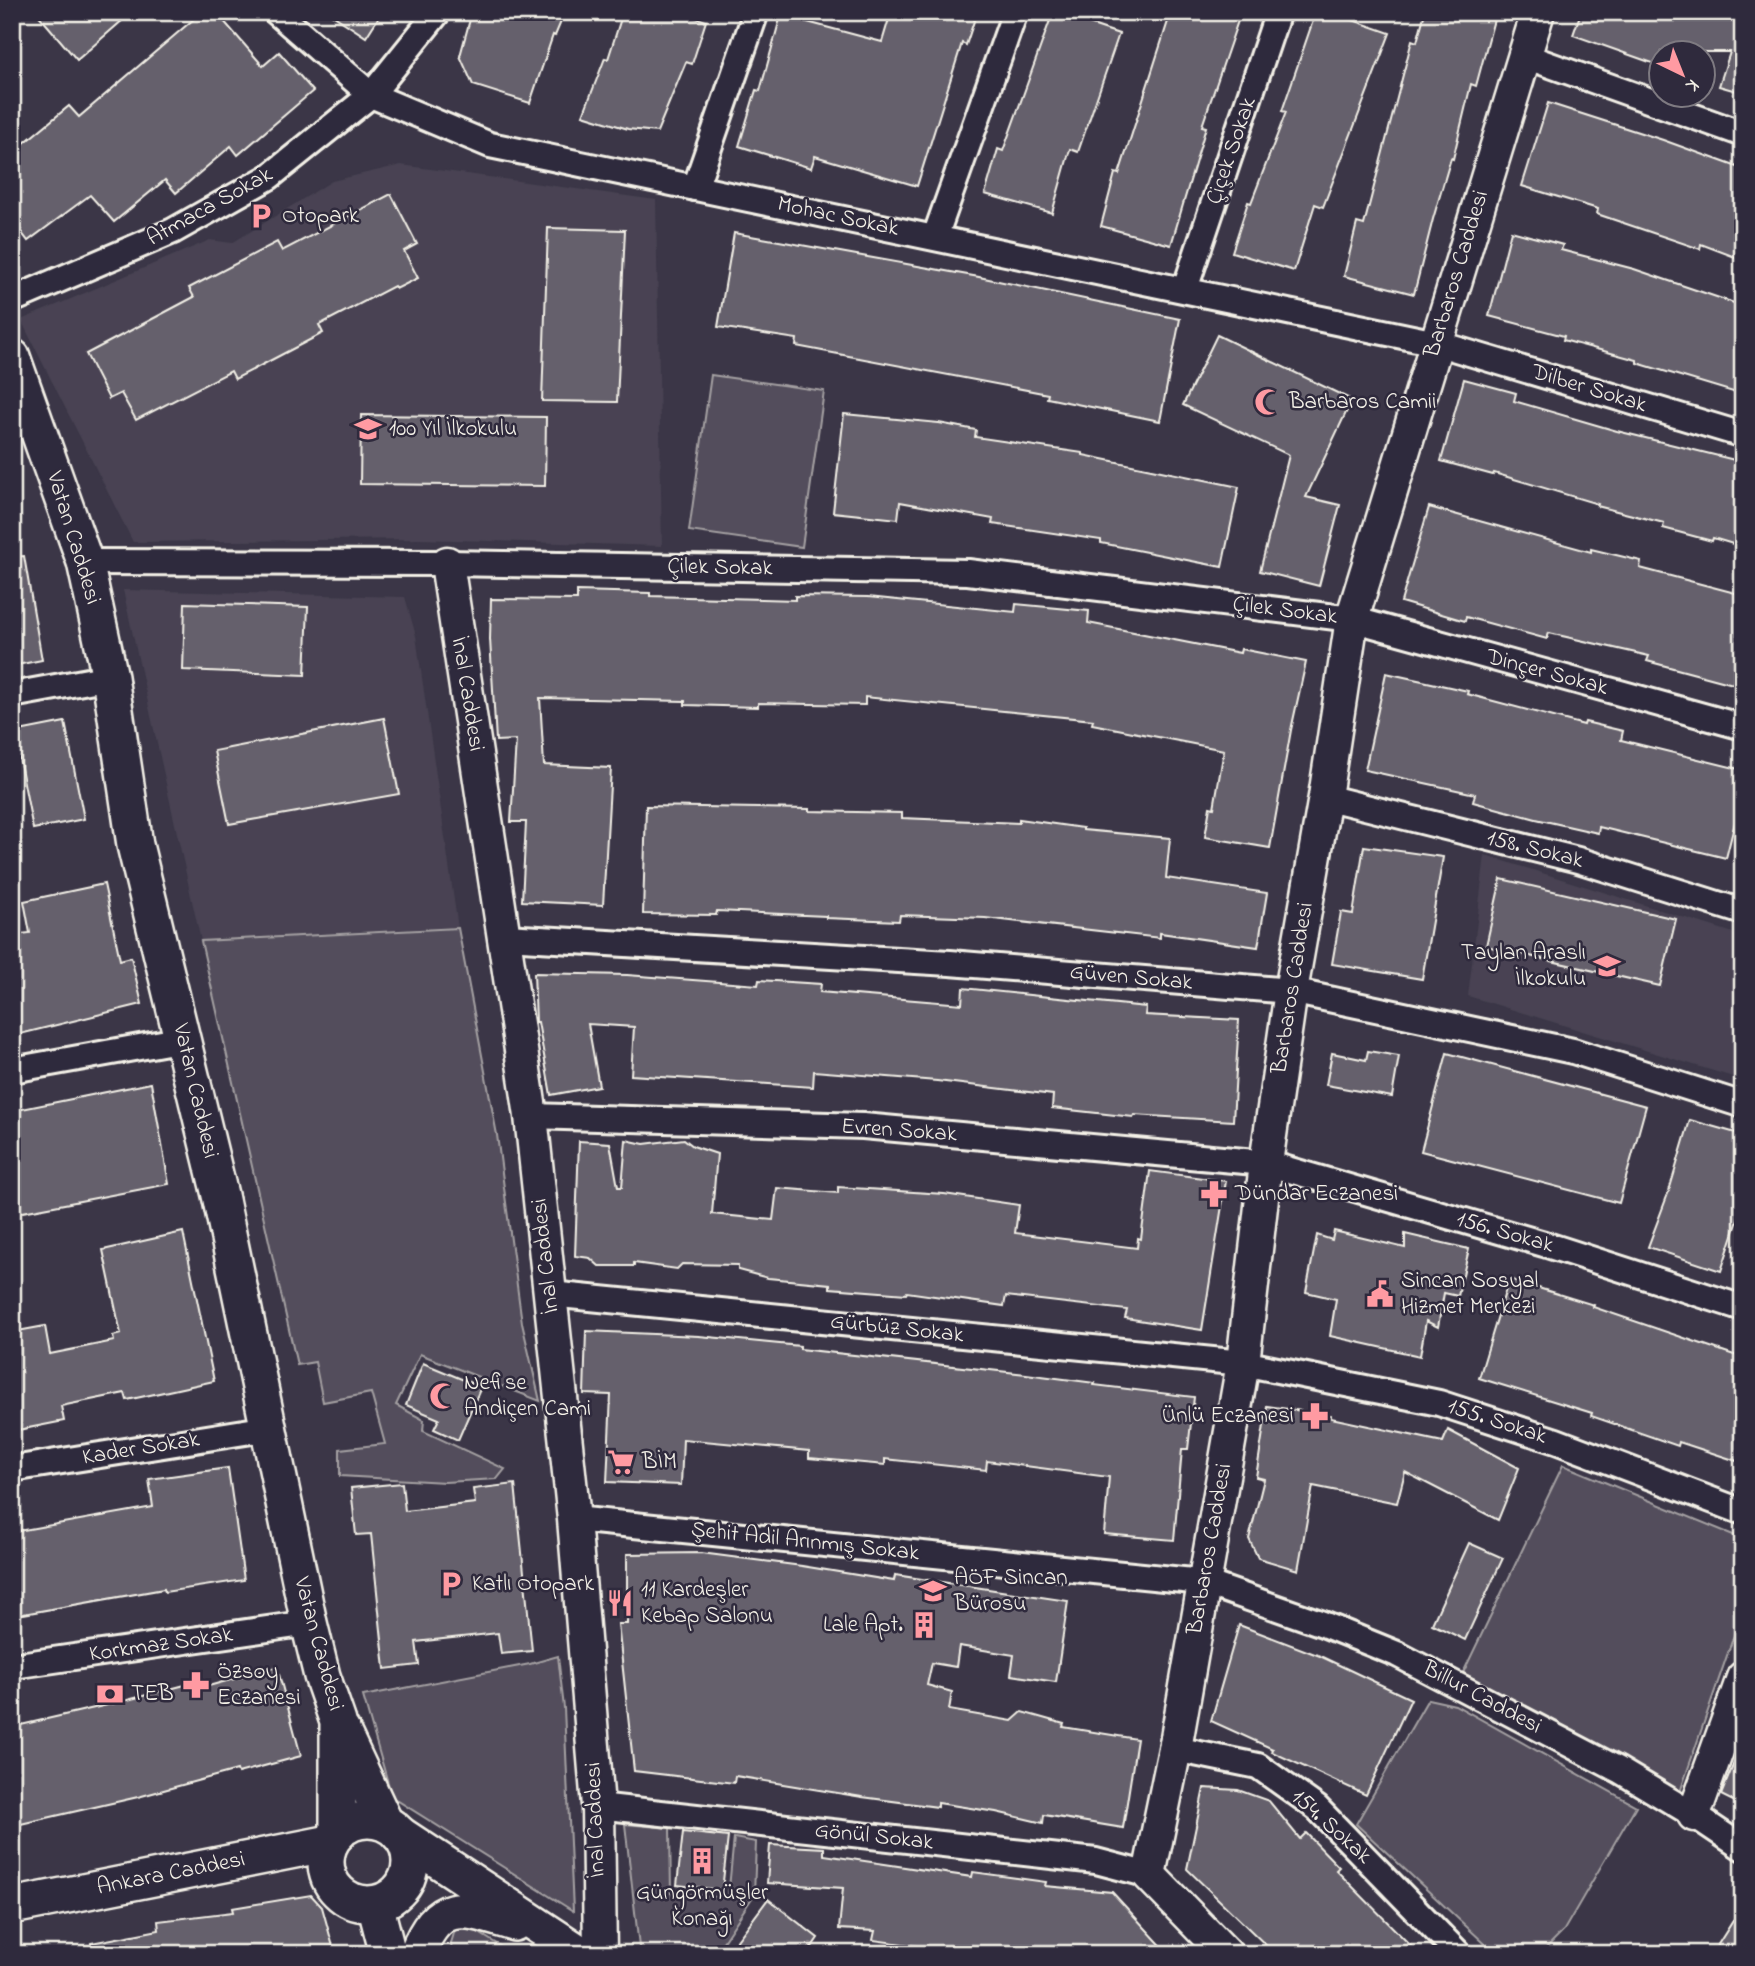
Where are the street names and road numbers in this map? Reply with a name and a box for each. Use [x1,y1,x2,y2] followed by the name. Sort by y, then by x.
[1198,92,1266,209] street label: Çiçek Sokak
[141,158,280,255] street label: Atmaca Sokak
[1416,186,1498,363] street label: Barbaros Caddesi
[774,188,903,246] street label: Mohac Sokak
[1526,356,1652,422] street label: Dilber Sokak
[37,466,109,609] street label: Vatan Caddesi
[667,551,774,585] street label: Çilek Sokak
[1231,588,1340,634] street label: Çilek Sokak
[442,634,492,754] street label: İnal Caddesi
[1482,641,1612,705] street label: Dinçer Sokak
[1483,822,1587,878] street label: 158. Sokak
[1263,900,1323,1077] street label: Barbaros Caddesi
[1068,956,1195,1000] street label: Güven Sokak
[163,1019,227,1162] street label: Vatan Caddesi
[840,1110,959,1152] street label: Evren Sokak
[524,1197,568,1315] street label: İnal Caddesi
[1453,1203,1558,1263] street label: 156. Sokak
[829,1306,966,1353] street label: Gürbüz Sokak
[1443,1390,1552,1454] street label: 155. Sokak
[80,1423,203,1475] street label: Kader Sokak
[1179,1461,1241,1638] street label: Barbaros Caddesi
[689,1514,922,1570] street label: Şehit Adil Arınmış Sokak
[284,1572,352,1715] street label: Vatan Caddesi
[87,1618,236,1671] street label: Korkmaz Sokak
[1416,1652,1547,1743] street label: Billur Caddesi
[577,1762,615,1878] street label: İnal Caddesi
[1283,1782,1380,1873] street label: 154. Sokak
[813,1814,936,1860] street label: Gönül Sokak
[94,1843,248,1905] street label: Ankara Caddesi

